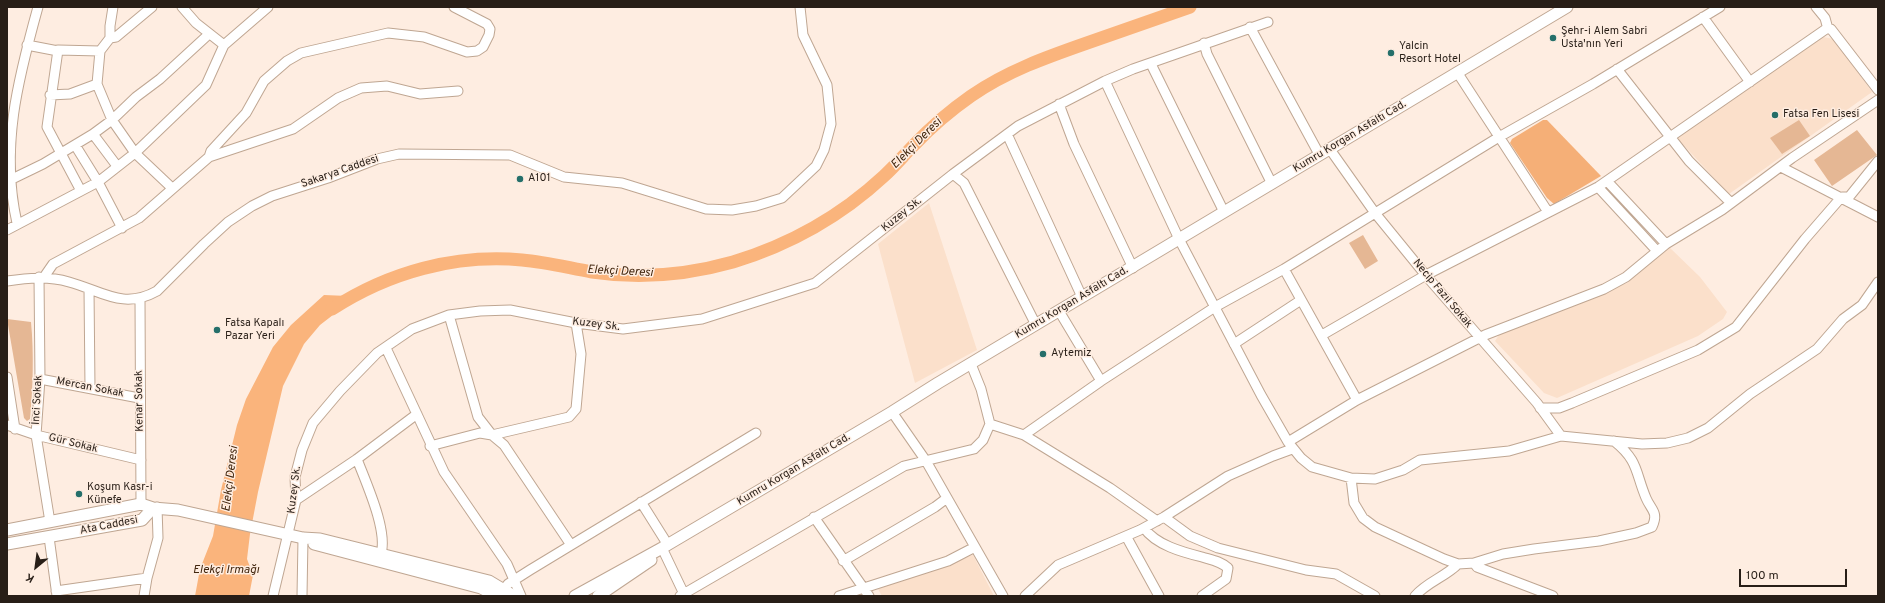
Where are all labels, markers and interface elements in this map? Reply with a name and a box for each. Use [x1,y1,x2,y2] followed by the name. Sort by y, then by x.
[1561,25,1647,51] place label: Şehr-i Alem Sabri Usta'nın Yeri
[1548,33,1558,43] marker: Şehr-i Alem Sabri Usta'nın Yeri
[1399,40,1461,66] place label: Yalcin Resort Hotel
[1386,48,1396,58] marker: Yalcin Resort Hotel
[1291,98,1409,176] street label: Kumru Korgan Asfaltı Cad.
[1783,108,1859,122] place label: Fatsa Fen Lisesi
[1770,110,1780,120] marker: Fatsa Fen Lisesi
[889,116,945,172] water label: Elekçi Deresi
[299,153,381,191] street label: Sakarya Caddesi
[528,172,551,186] place label: A101
[515,174,525,184] marker: A101
[879,195,925,235] street label: Kuzey Sk.
[1409,257,1475,331] street label: Necip Fazıl Sokak
[587,263,653,281] water label: Elekçi Deresi
[1013,264,1131,342] street label: Kumru Korgan Asfaltı Cad.
[571,316,621,334] street label: Kuzey Sk.
[225,317,284,343] place label: Fatsa Kapalı Pazar Yeri
[212,325,222,335] marker: Fatsa Kapalı Pazar Yeri
[1051,347,1092,361] place label: Aytemiz
[1038,349,1048,359] marker: Aytemiz
[133,370,147,432] street label: Kenar Sokak
[30,375,46,425] street label: İnci Sokak
[55,375,125,401] street label: Mercan Sokak
[735,431,853,509] street label: Kumru Korgan Asfaltı Cad.
[47,432,99,456] street label: Gür Sokak
[220,445,242,513] water label: Elekçi Deresi
[286,465,304,515] street label: Kuzey Sk.
[87,481,153,507] place label: Koşum Kasr-i Künefe
[74,489,84,499] marker: Koşum Kasr-i Künefe
[79,514,139,538] street label: Ata Caddesi
[16,547,56,587] north arrow
[1741,561,1849,587] scale bar
[193,564,259,578] water label: Elekçi Irmağı
[1746,568,1779,584] text: 100 m
[23,569,37,586] text: K

